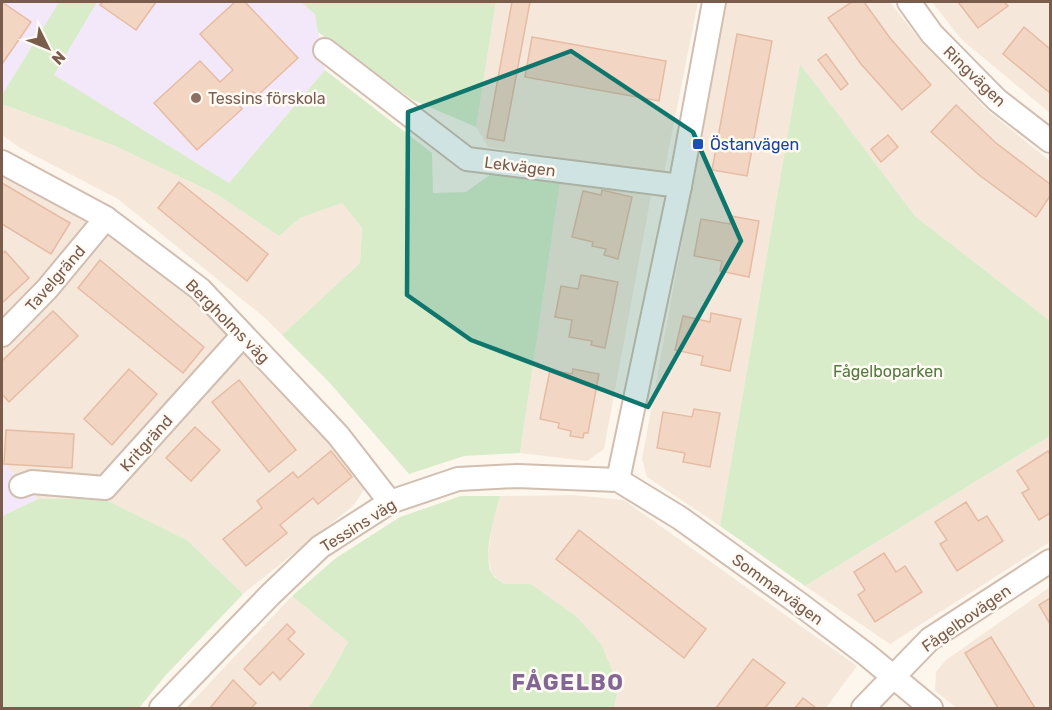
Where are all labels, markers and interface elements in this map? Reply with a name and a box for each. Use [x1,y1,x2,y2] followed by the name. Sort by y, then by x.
[18,18,78,78] north arrow
[940,42,1010,111] street label: Ringvägen
[48,47,69,69] text: N
[208,89,326,108] place label: Tessins förskola
[189,91,203,105] marker: Tessins förskola
[710,135,799,154] place label: Östanvägen
[691,137,705,151] marker: Östanvägen
[483,153,557,180] street label: Lekvägen
[21,241,89,315] street label: Tavelgränd
[182,275,274,367] street label: Bergholms väg
[833,362,943,381] park label: Fågelboparken
[116,411,177,475] street label: Kritgränd
[317,495,399,556] street label: Tessins väg
[728,550,827,629] street label: Sommarvägen
[918,581,1014,656] street label: Fågelbovägen
[512,669,624,696] district label: FÅGELBO

